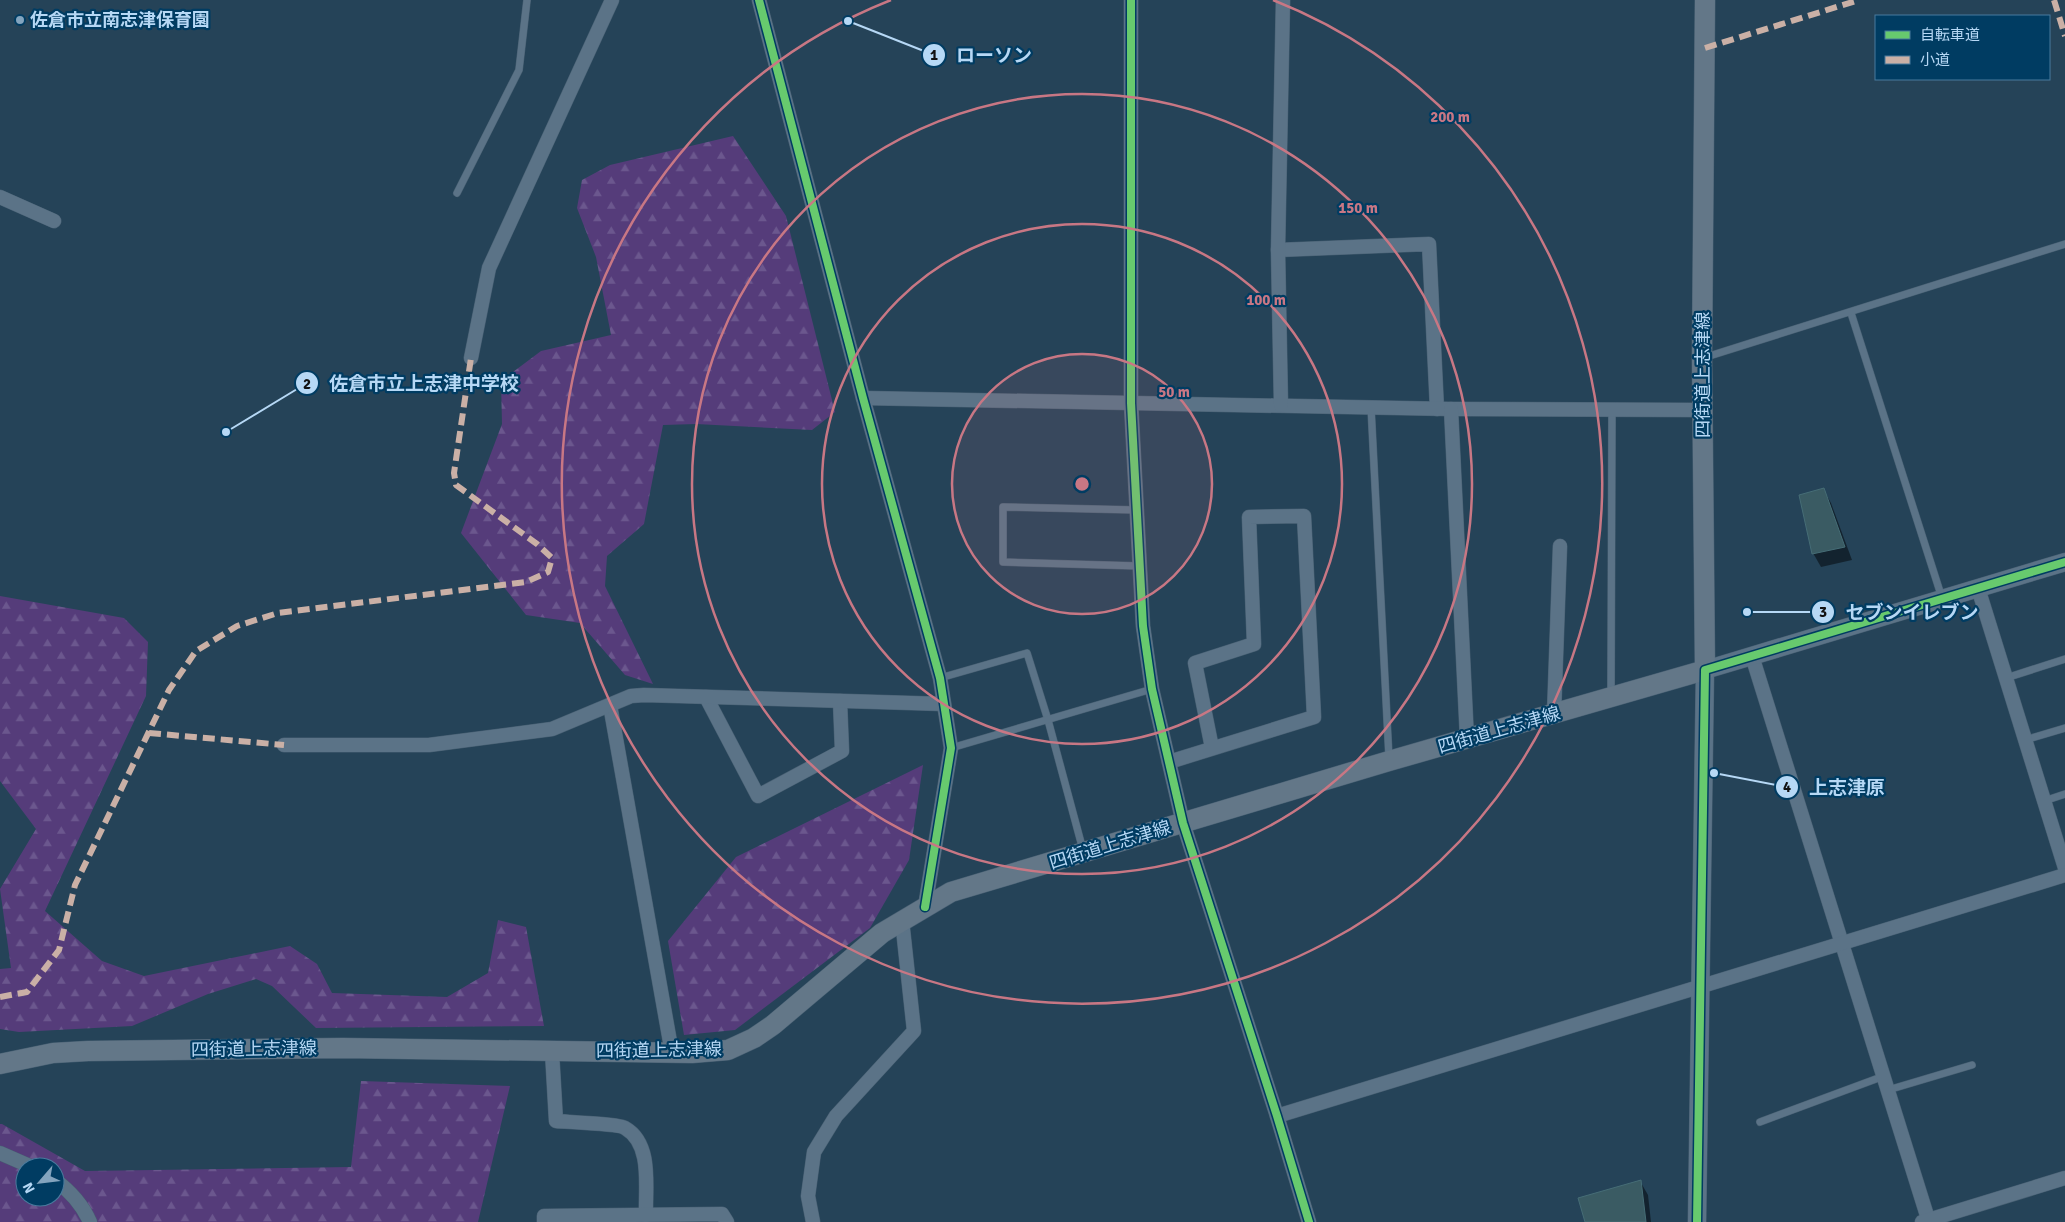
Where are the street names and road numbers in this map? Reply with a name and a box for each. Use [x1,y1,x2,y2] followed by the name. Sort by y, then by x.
[1692,312,1714,438] street label: 四街道上志津線
[1435,702,1563,758] street label: 四街道上志津線
[1047,816,1173,874] street label: 四街道上志津線
[191,1037,317,1061] street label: 四街道上志津線
[596,1038,722,1062] street label: 四街道上志津線

